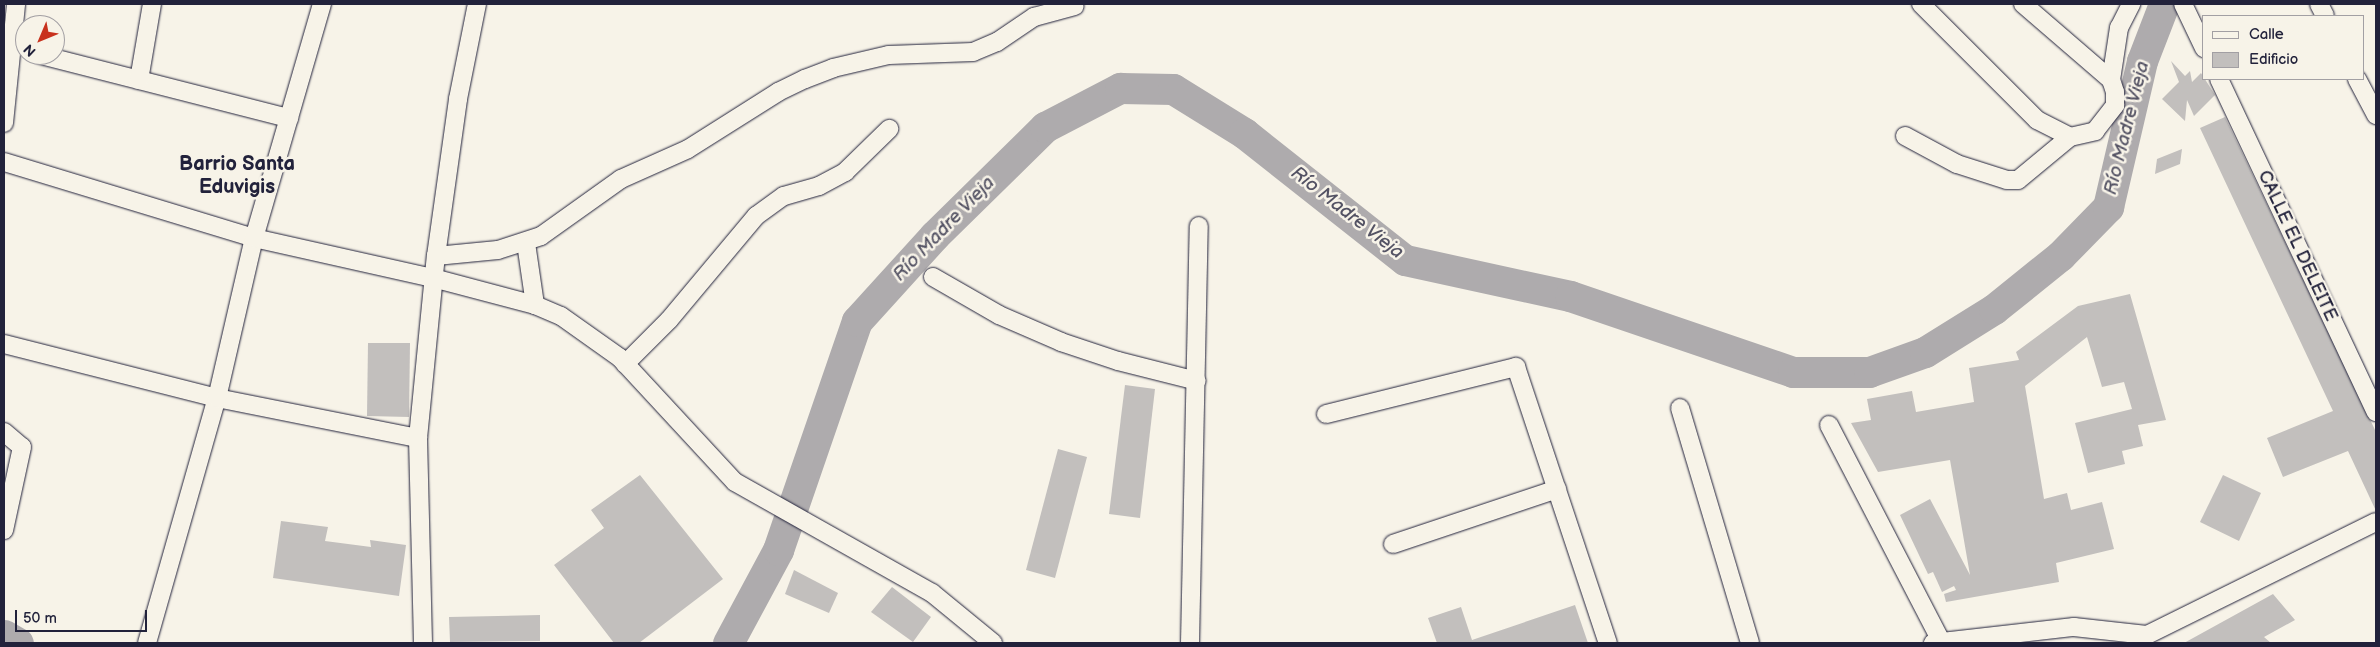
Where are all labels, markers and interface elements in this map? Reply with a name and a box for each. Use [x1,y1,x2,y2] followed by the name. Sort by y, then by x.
[15,15,65,65] north arrow
[2202,15,2365,80] legend
[2249,25,2284,44] text: Calle
[20,41,39,60] text: N
[2249,50,2298,69] text: Edificio
[2099,59,2155,197] water label: Río Madre Vieja
[179,152,295,199] district label: Barrio Santa Eduvigis
[1286,162,1408,264] water label: Río Madre Vieja
[2253,167,2341,325] street label: CALLE EL DELEITE
[888,172,1000,286] water label: Río Madre Vieja
[18,600,150,632] scale bar
[23,609,57,628] text: 50 m

